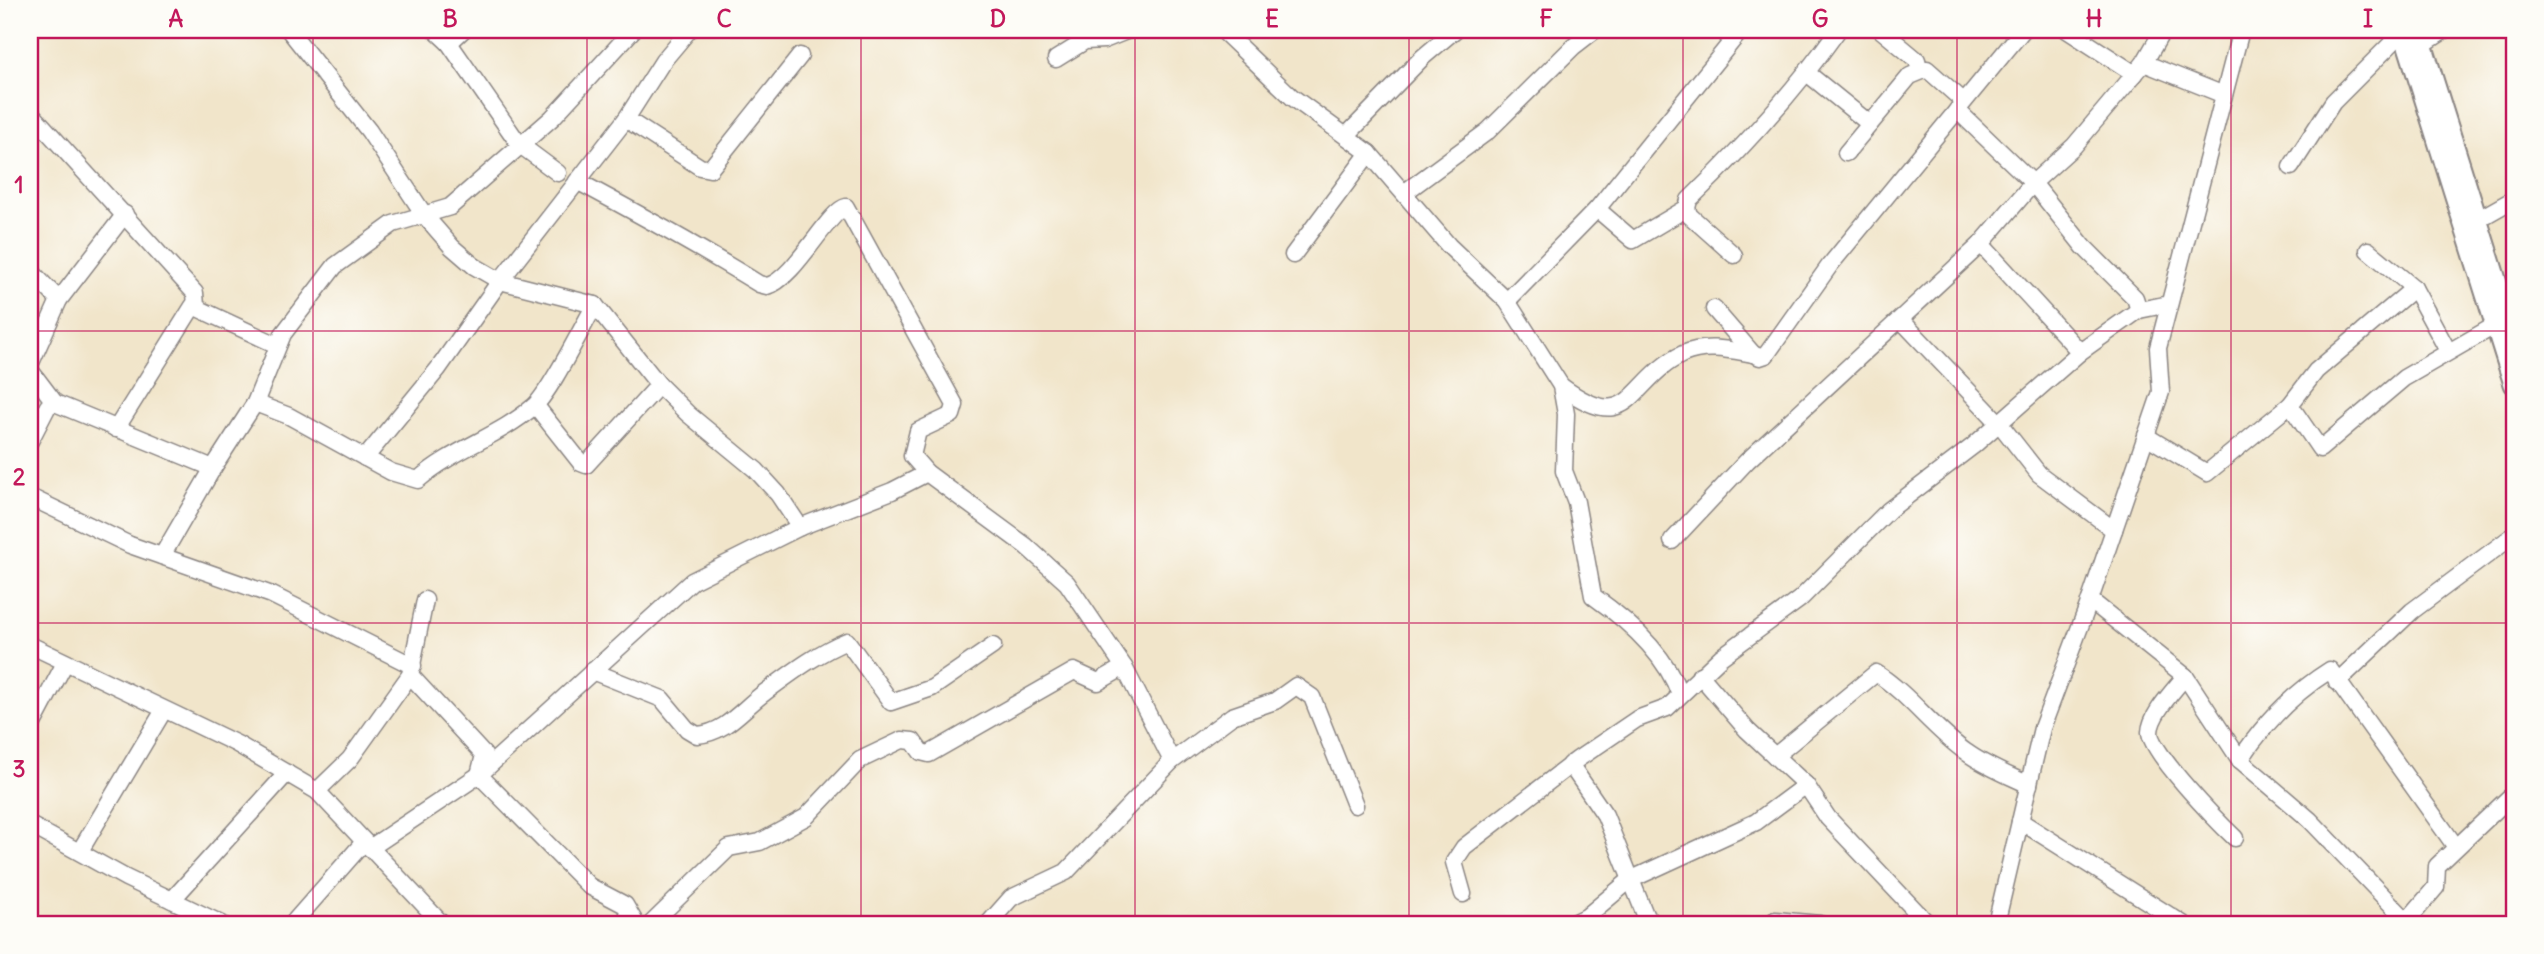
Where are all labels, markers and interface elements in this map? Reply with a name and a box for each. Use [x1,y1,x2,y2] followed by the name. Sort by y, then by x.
[169,4,184,33] text: A
[442,4,458,33] text: B
[716,4,732,33] text: C
[990,4,1006,33] text: D
[1265,4,1279,33] text: E
[1539,4,1553,33] text: F
[1812,4,1828,33] text: G
[2086,4,2102,33] text: H
[2363,4,2373,33] text: I
[14,170,24,199] text: 1
[13,462,26,491] text: 2
[12,754,26,783] text: 3

